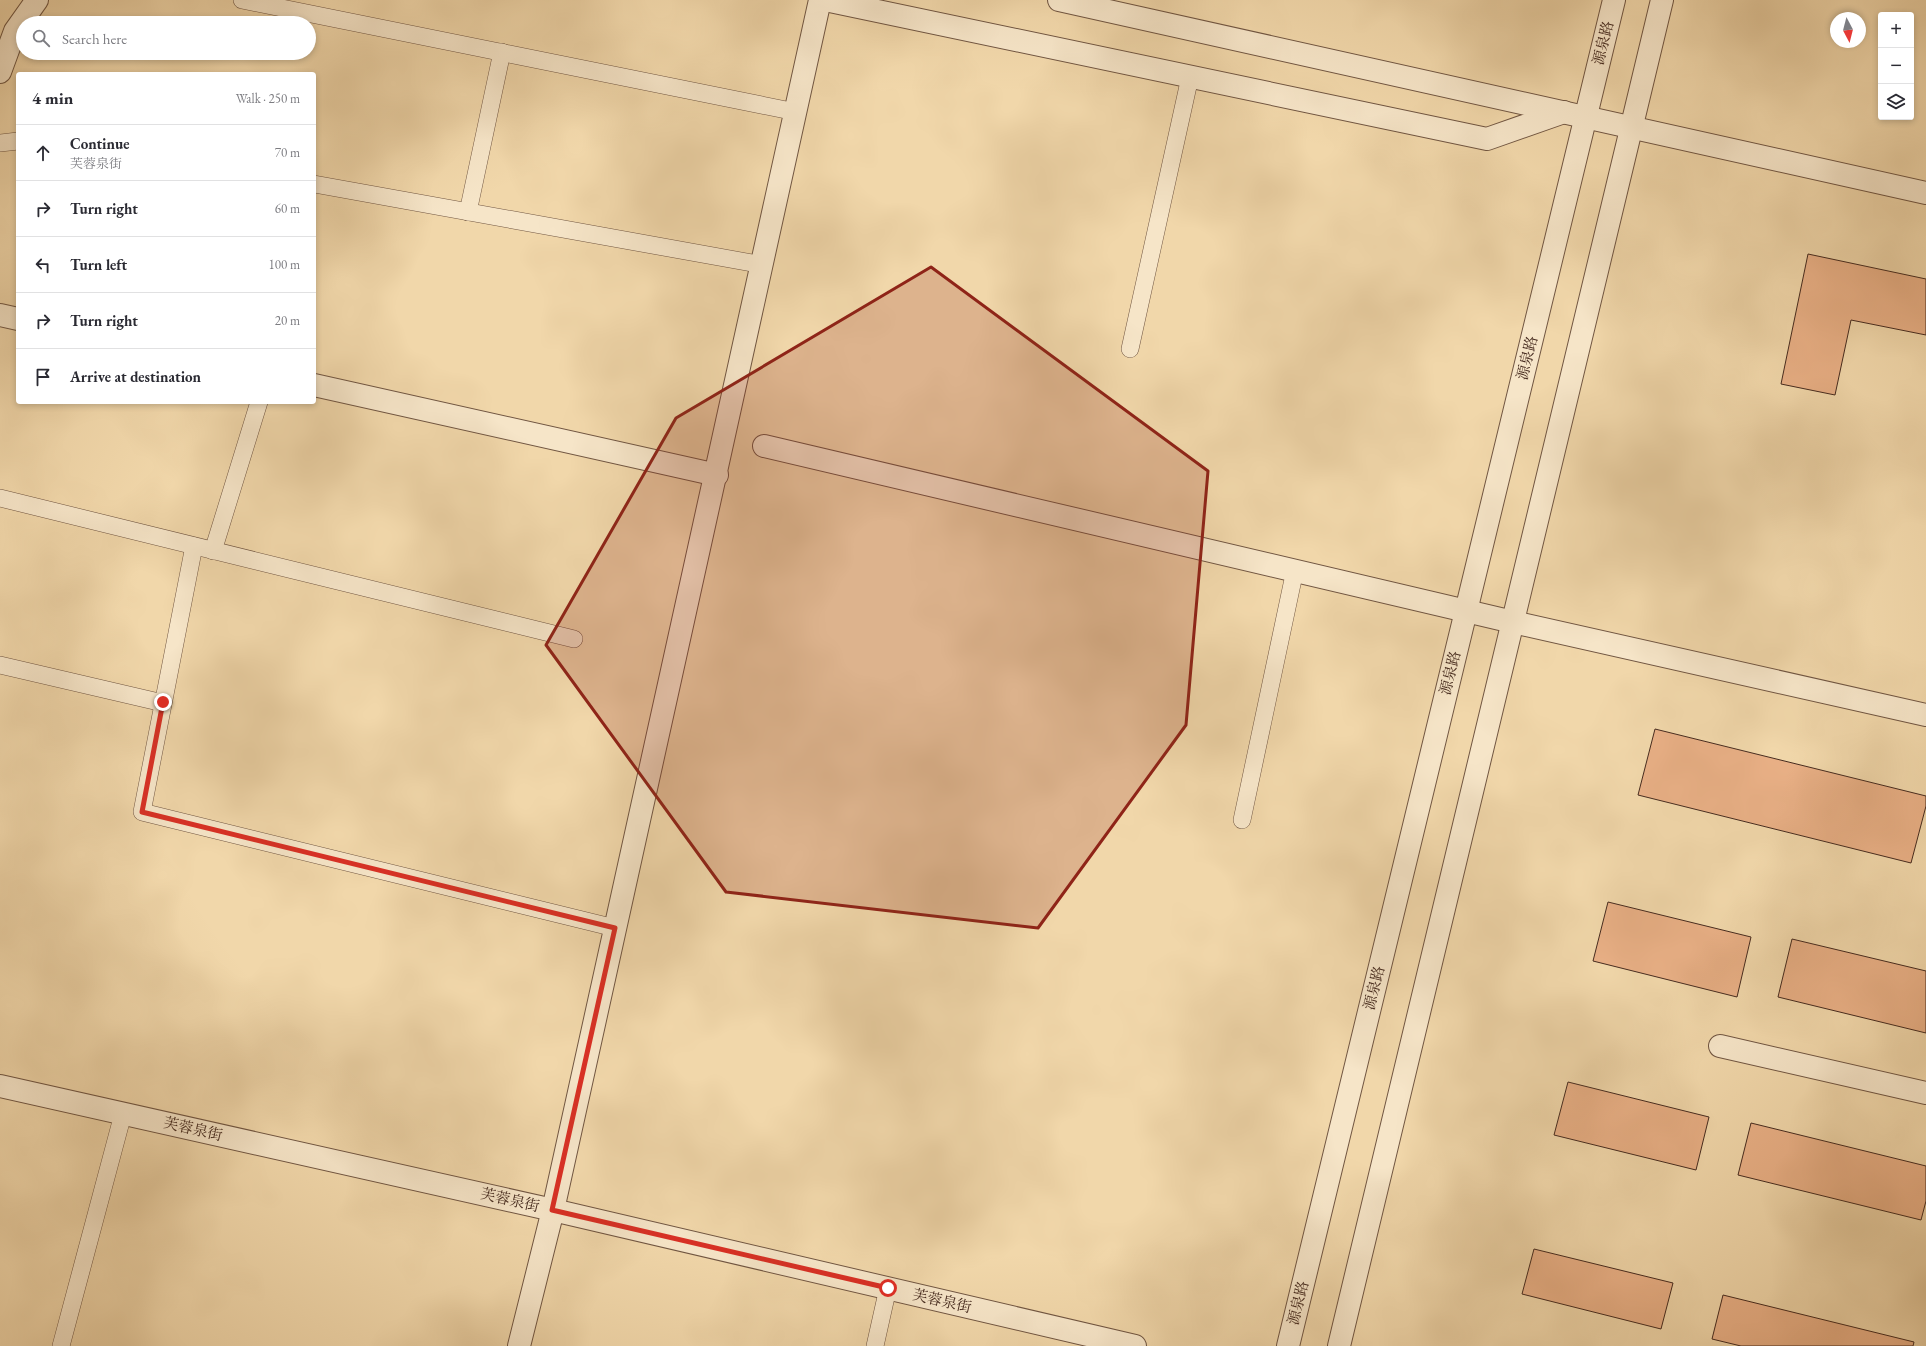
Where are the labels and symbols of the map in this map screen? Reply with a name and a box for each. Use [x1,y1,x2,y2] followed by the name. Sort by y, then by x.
[1830,12,1866,48] north arrow
[1588,19,1617,67] street label: 源泉路
[1512,334,1541,382] street label: 源泉路
[1435,649,1464,697] street label: 源泉路
[154,693,172,711] route end
[1359,964,1388,1012] street label: 源泉路
[162,1113,224,1145] street label: 芙蓉泉街
[479,1184,541,1216] street label: 芙蓉泉街
[879,1279,897,1297] route start
[1283,1279,1312,1327] street label: 源泉路
[911,1285,973,1317] street label: 芙蓉泉街

